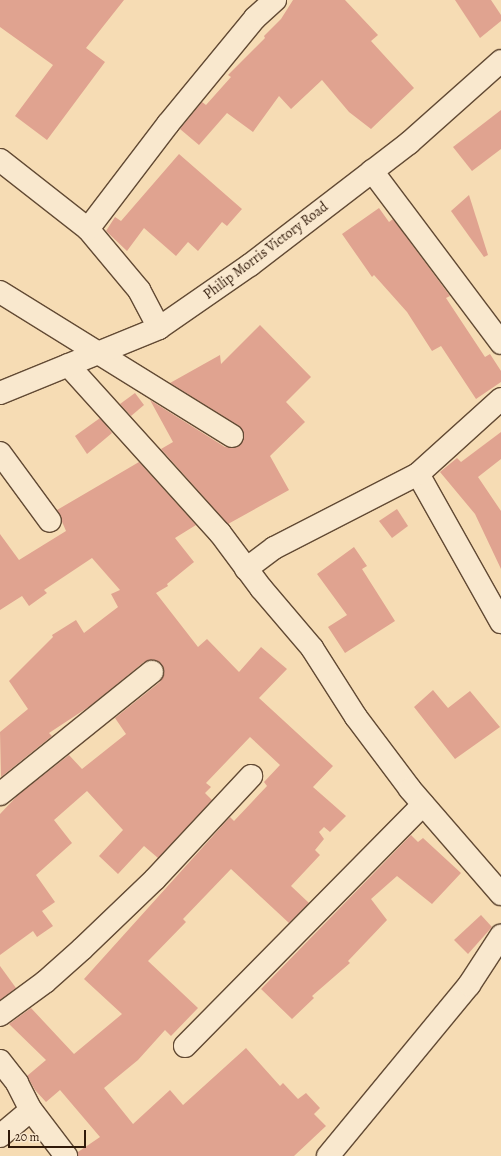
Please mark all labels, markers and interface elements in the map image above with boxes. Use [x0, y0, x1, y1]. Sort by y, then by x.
street label: Philip Morris Victory Road [200, 199, 332, 303]
scale bar [10, 1122, 88, 1148]
text: 20 m [15, 1129, 39, 1145]

